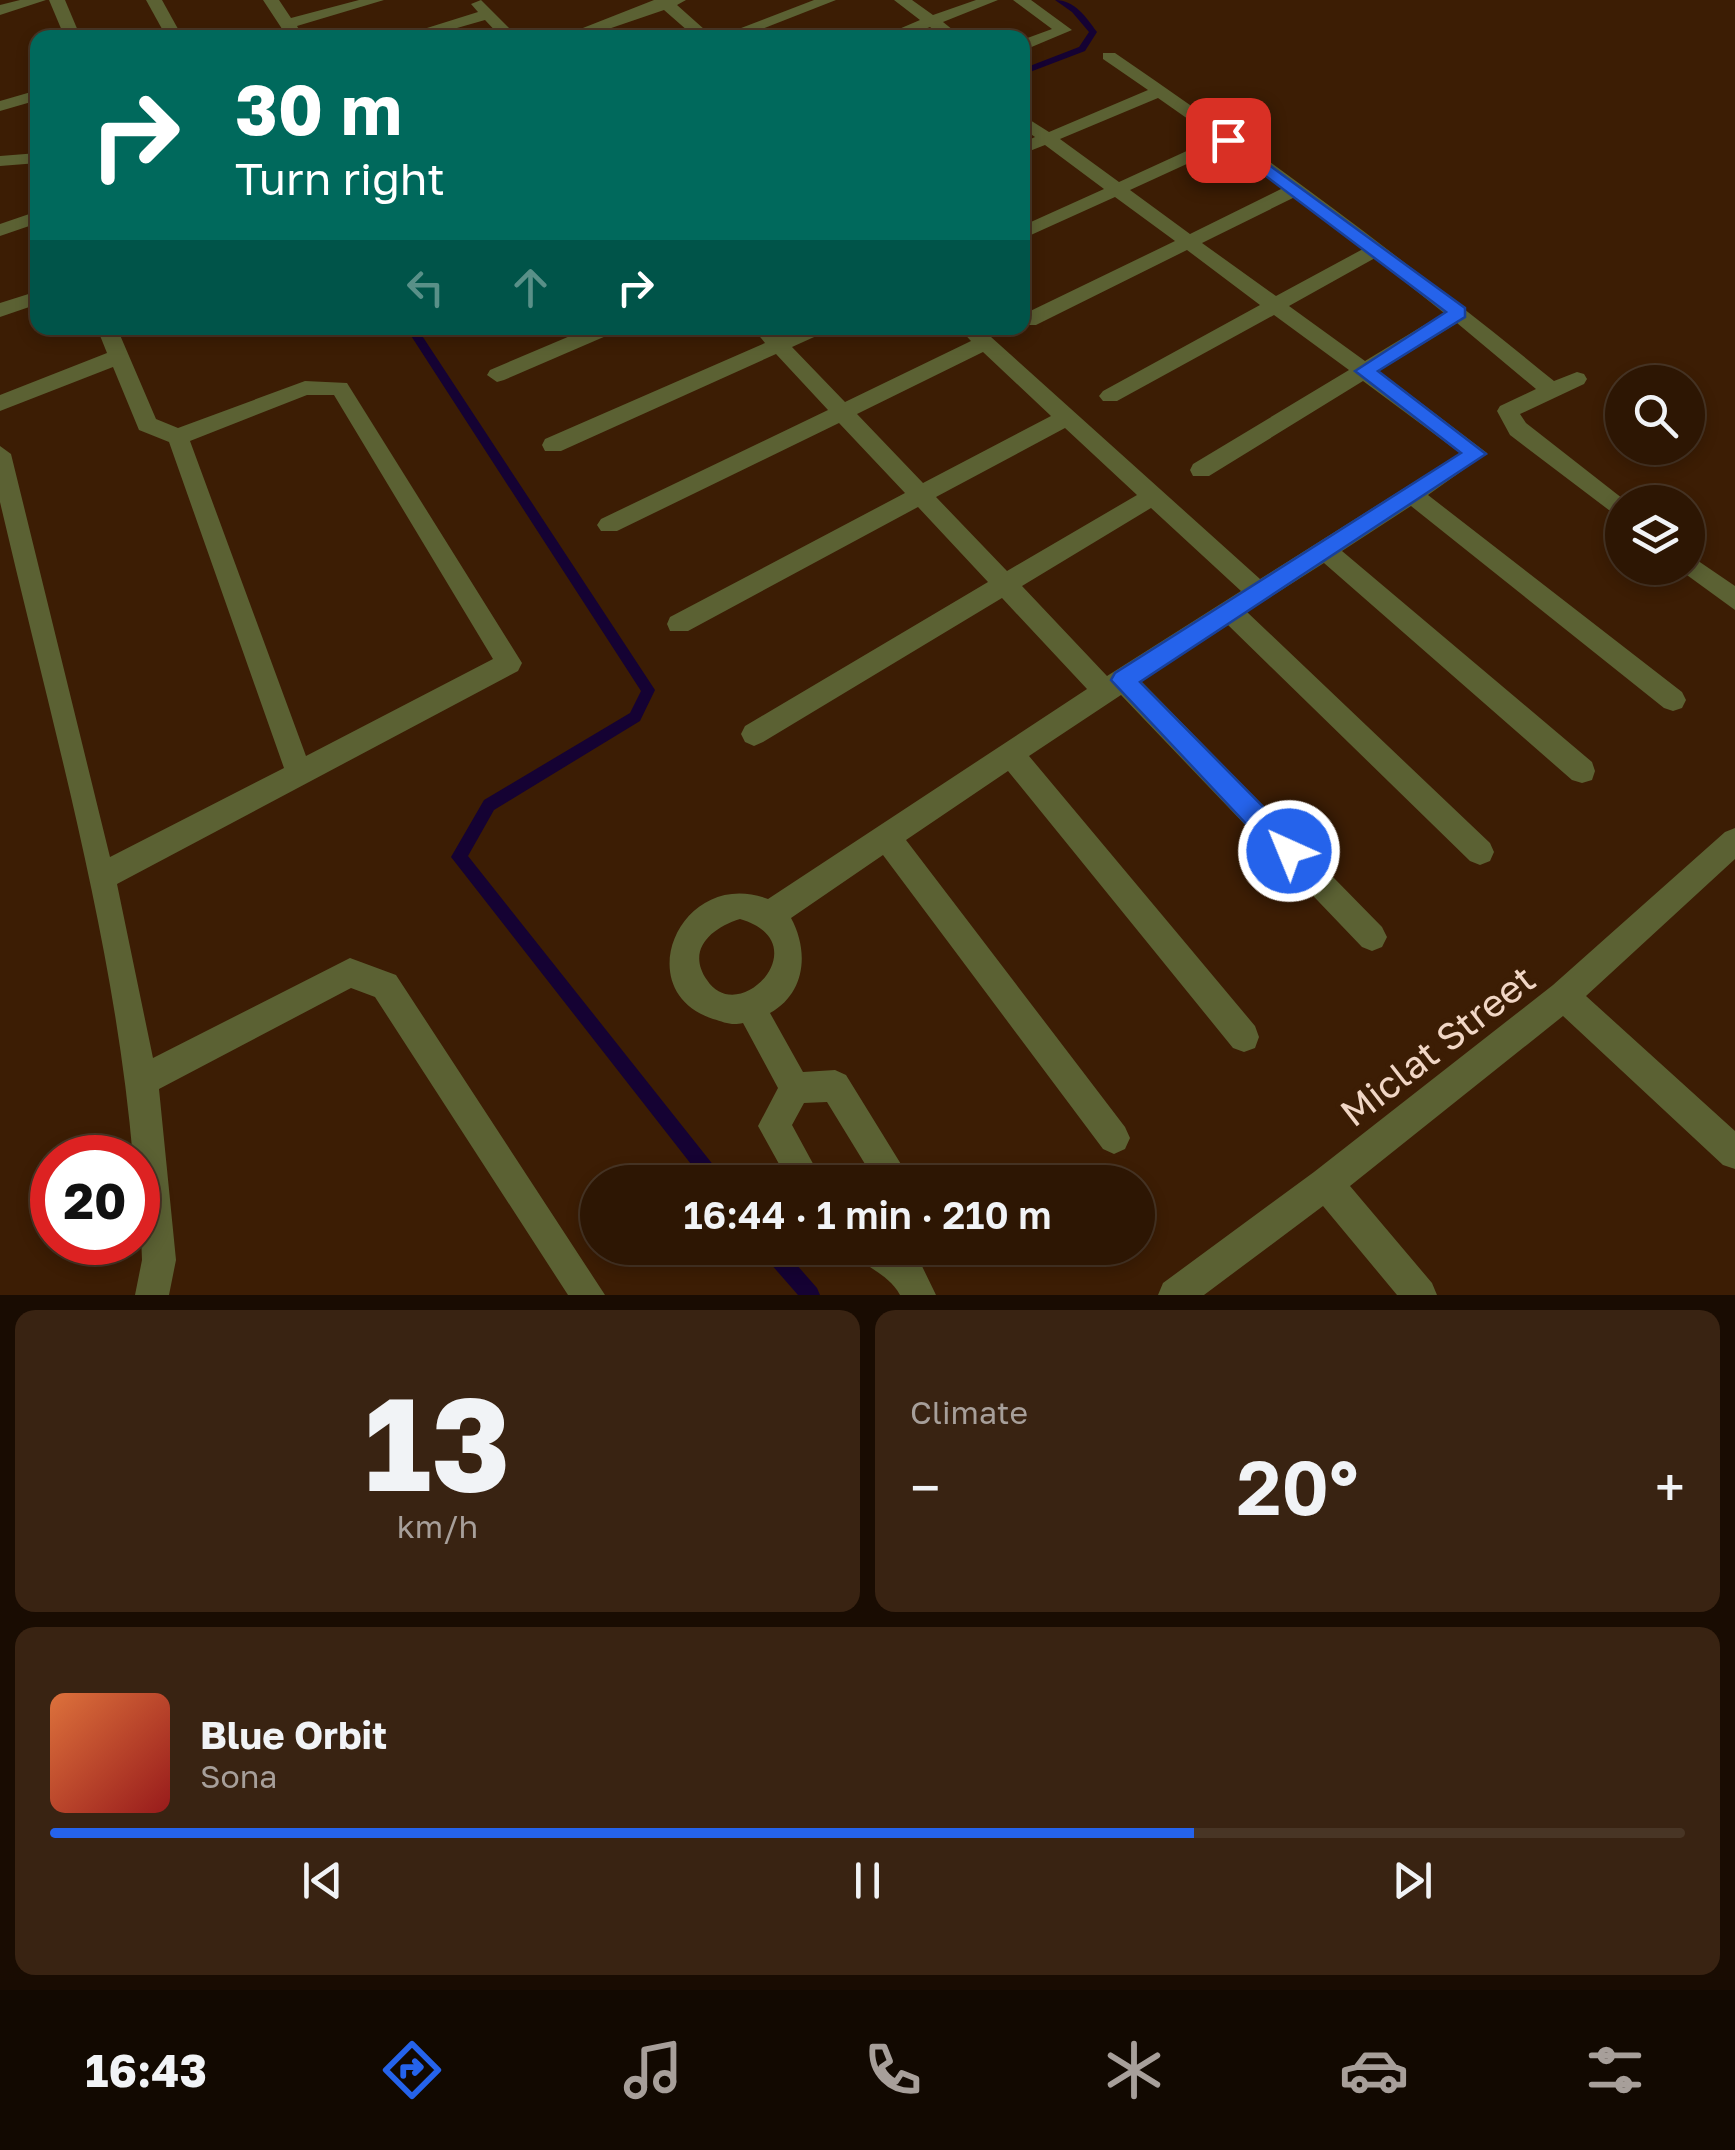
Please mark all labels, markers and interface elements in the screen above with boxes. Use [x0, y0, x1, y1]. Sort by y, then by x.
text: 30 m [235, 66, 402, 150]
icon: right [70, 70, 200, 200]
pin [1186, 98, 1271, 183]
icon: arrive [1201, 113, 1256, 168]
text: Turn right [235, 151, 445, 205]
icon: left [398, 260, 453, 315]
icon: ahead [503, 260, 558, 315]
icon: right [608, 260, 663, 315]
map controls [1605, 365, 1705, 585]
button: search [1605, 365, 1705, 465]
button: layers [1605, 485, 1705, 585]
position arrow [1237, 799, 1341, 903]
street label: Miclat Street [1331, 955, 1543, 1135]
speed limit sign: 20 [30, 1135, 160, 1265]
text: 16:44 · 1 min · 210 m [683, 1192, 1052, 1237]
text: 13 [364, 1364, 511, 1520]
text: Climate [910, 1393, 1028, 1431]
text: 20° [1236, 1441, 1359, 1532]
text: − [910, 1454, 940, 1520]
text: + [1655, 1454, 1685, 1520]
text: km/h [397, 1507, 478, 1545]
text: Blue Orbit [200, 1712, 387, 1757]
text: Sona [200, 1757, 277, 1795]
icon: previous [295, 1853, 350, 1908]
icon: pause [840, 1853, 895, 1908]
icon: next [1385, 1853, 1440, 1908]
icon: directions [377, 2035, 447, 2105]
icon: music [618, 2035, 688, 2105]
icon: phone [858, 2035, 928, 2105]
icon: climate [1099, 2035, 1169, 2105]
icon: car [1339, 2035, 1409, 2105]
icon: filters [1580, 2035, 1650, 2105]
text: 16:43 [85, 2043, 207, 2097]

